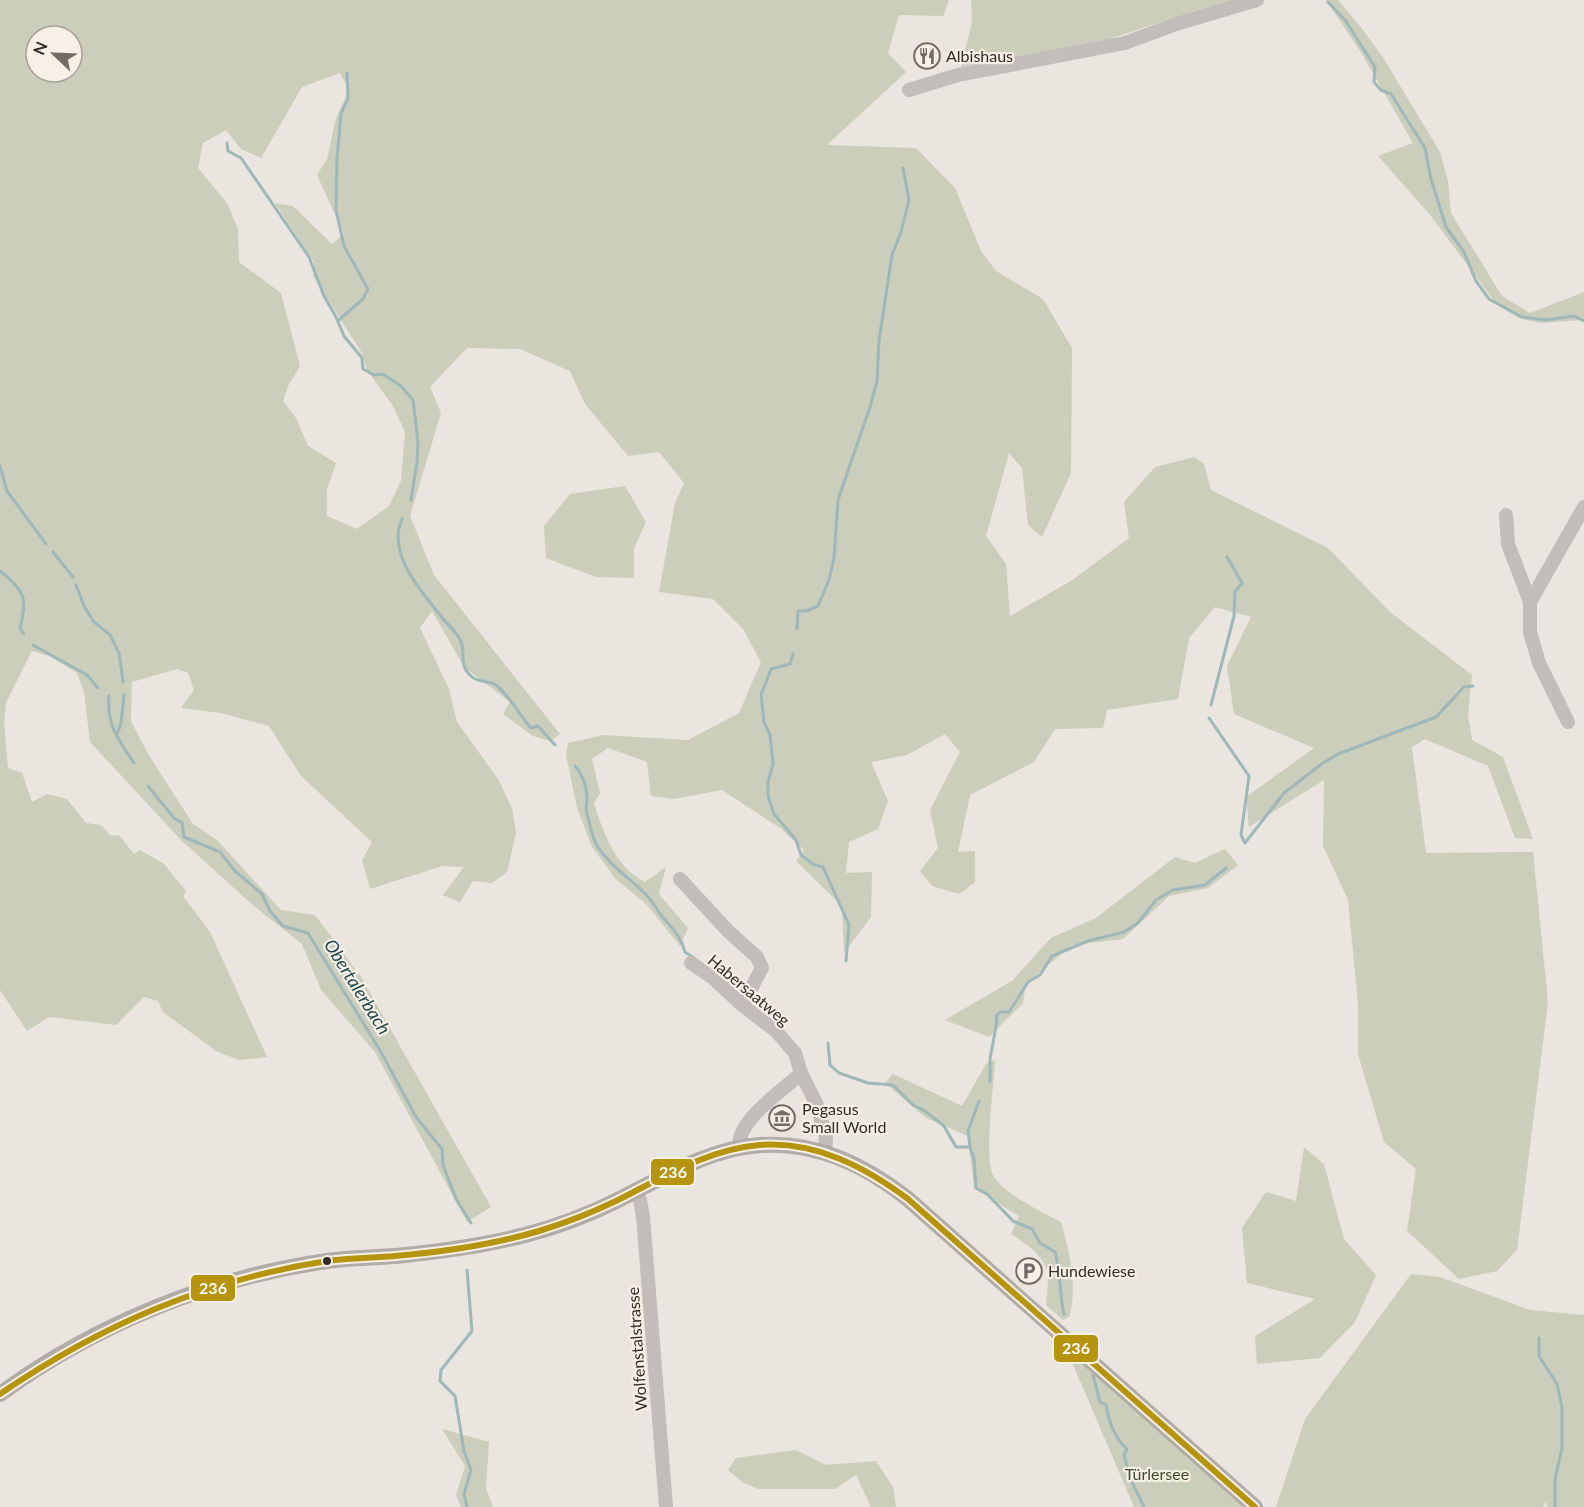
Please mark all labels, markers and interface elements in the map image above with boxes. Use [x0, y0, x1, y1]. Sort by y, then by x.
north arrow [24, 24, 84, 84]
text: N [29, 39, 51, 57]
restaurant icon: Albishaus [912, 41, 942, 71]
place label: Albishaus [946, 46, 1013, 65]
water label: Obertalerbach [320, 935, 396, 1038]
street label: Habersaatweg [705, 950, 794, 1029]
place label: Pegasus Small World [802, 1099, 886, 1136]
museum icon: Pegasus Small World [767, 1103, 797, 1133]
line badge: 236 [650, 1158, 695, 1186]
text: 236 [659, 1162, 687, 1181]
unlabelled marker [321, 1255, 333, 1267]
parking icon: Hundewiese [1014, 1256, 1044, 1286]
place label: Hundewiese [1048, 1261, 1135, 1280]
line badge: 236 [190, 1274, 236, 1302]
text: 236 [199, 1278, 227, 1297]
street label: Wolfenstalstrasse [623, 1286, 650, 1412]
line badge: 236 [1053, 1334, 1099, 1363]
text: 236 [1062, 1338, 1090, 1357]
park label: Türlersee [1125, 1464, 1189, 1483]

